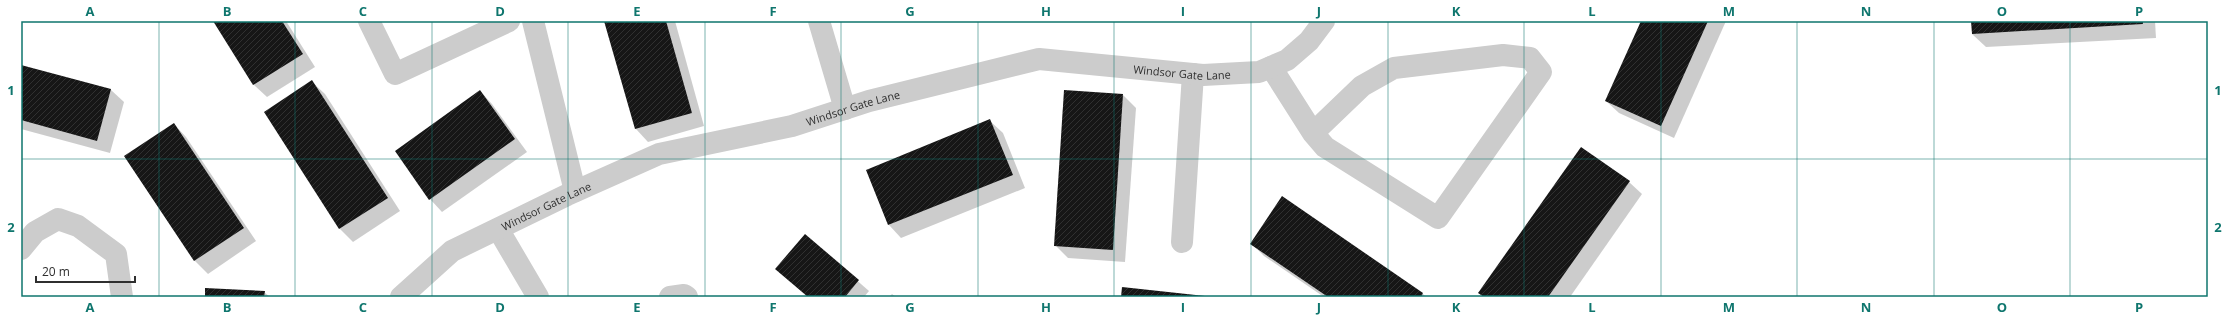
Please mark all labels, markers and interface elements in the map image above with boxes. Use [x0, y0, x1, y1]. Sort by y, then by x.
text: A [86, 2, 95, 20]
text: B [223, 2, 232, 20]
text: C [359, 2, 367, 20]
text: D [495, 2, 505, 20]
text: E [633, 2, 641, 20]
text: F [769, 2, 777, 20]
text: G [905, 2, 915, 20]
text: H [1041, 2, 1051, 20]
text: I [1181, 2, 1185, 20]
text: J [1316, 2, 1321, 20]
text: K [1452, 2, 1461, 20]
text: L [1588, 2, 1596, 20]
text: M [1723, 2, 1735, 20]
text: N [1861, 2, 1871, 20]
text: O [1997, 2, 2007, 20]
text: P [2135, 2, 2143, 20]
street label: Windsor Gate Lane [1133, 61, 1231, 82]
text: 1 [7, 81, 15, 99]
text: 1 [2214, 81, 2222, 99]
street label: Windsor Gate Lane [804, 86, 901, 129]
street label: Windsor Gate Lane [499, 178, 593, 233]
text: 2 [7, 218, 15, 236]
text: 2 [2214, 218, 2222, 236]
scale bar [36, 258, 135, 284]
text: 20 m [42, 263, 70, 280]
text: A [86, 298, 95, 316]
text: B [223, 298, 232, 316]
text: C [359, 298, 367, 316]
text: D [495, 298, 505, 316]
text: E [633, 298, 641, 316]
text: F [769, 298, 777, 316]
text: G [905, 298, 915, 316]
text: H [1041, 298, 1051, 316]
text: I [1181, 298, 1185, 316]
text: J [1316, 298, 1321, 316]
text: K [1452, 298, 1461, 316]
text: L [1588, 298, 1596, 316]
text: M [1723, 298, 1735, 316]
text: N [1861, 298, 1871, 316]
text: O [1997, 298, 2007, 316]
text: P [2135, 298, 2143, 316]

